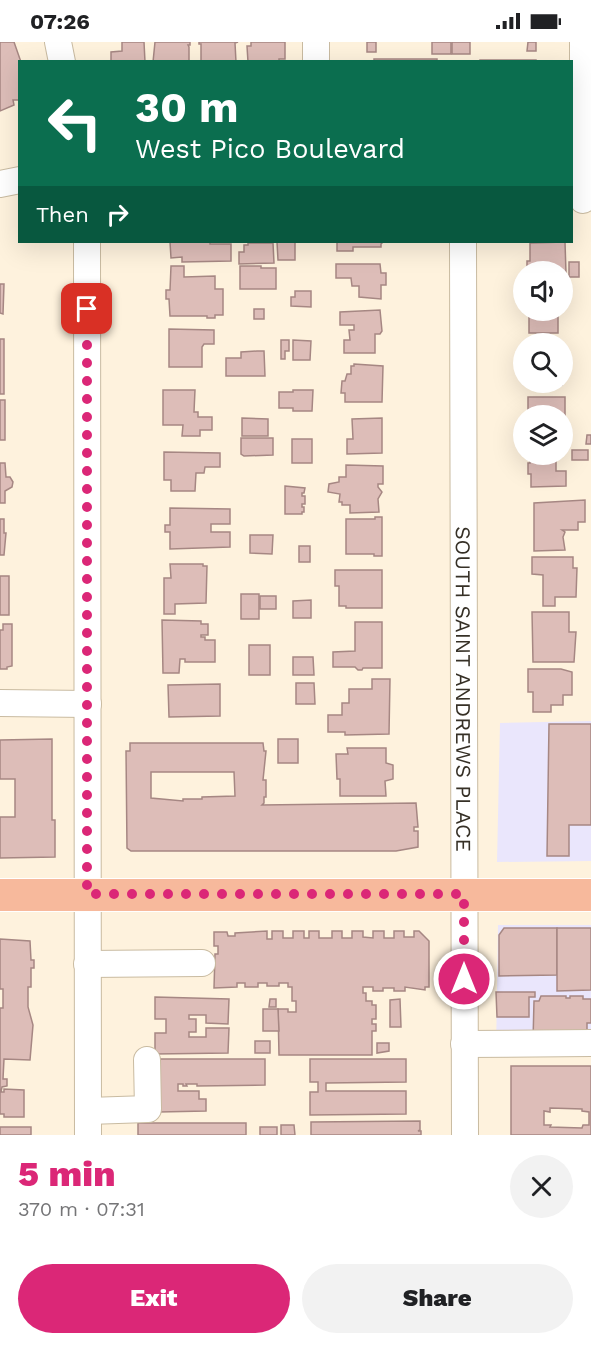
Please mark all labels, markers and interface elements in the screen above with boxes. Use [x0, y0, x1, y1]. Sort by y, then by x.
text: 07:26 [30, 9, 90, 34]
text: 30 m [135, 83, 239, 132]
icon: left [36, 84, 114, 162]
text: West Pico Boulevard [135, 133, 405, 165]
icon: right [101, 198, 134, 231]
text: Then [36, 202, 89, 227]
map controls [513, 261, 573, 465]
button: sound [513, 261, 573, 321]
pin [61, 283, 112, 334]
icon: arrive [70, 292, 103, 325]
button: search [513, 333, 573, 393]
button: layers [513, 405, 573, 465]
street label: SOUTH SAINT ANDREWS PLACE [451, 526, 477, 852]
position arrow [432, 947, 496, 1011]
text: 5 min [18, 1153, 115, 1195]
button: close [510, 1155, 573, 1218]
text: 370 m · 07:31 [18, 1197, 145, 1221]
button: Exit [18, 1264, 290, 1333]
button: Share [302, 1264, 573, 1333]

